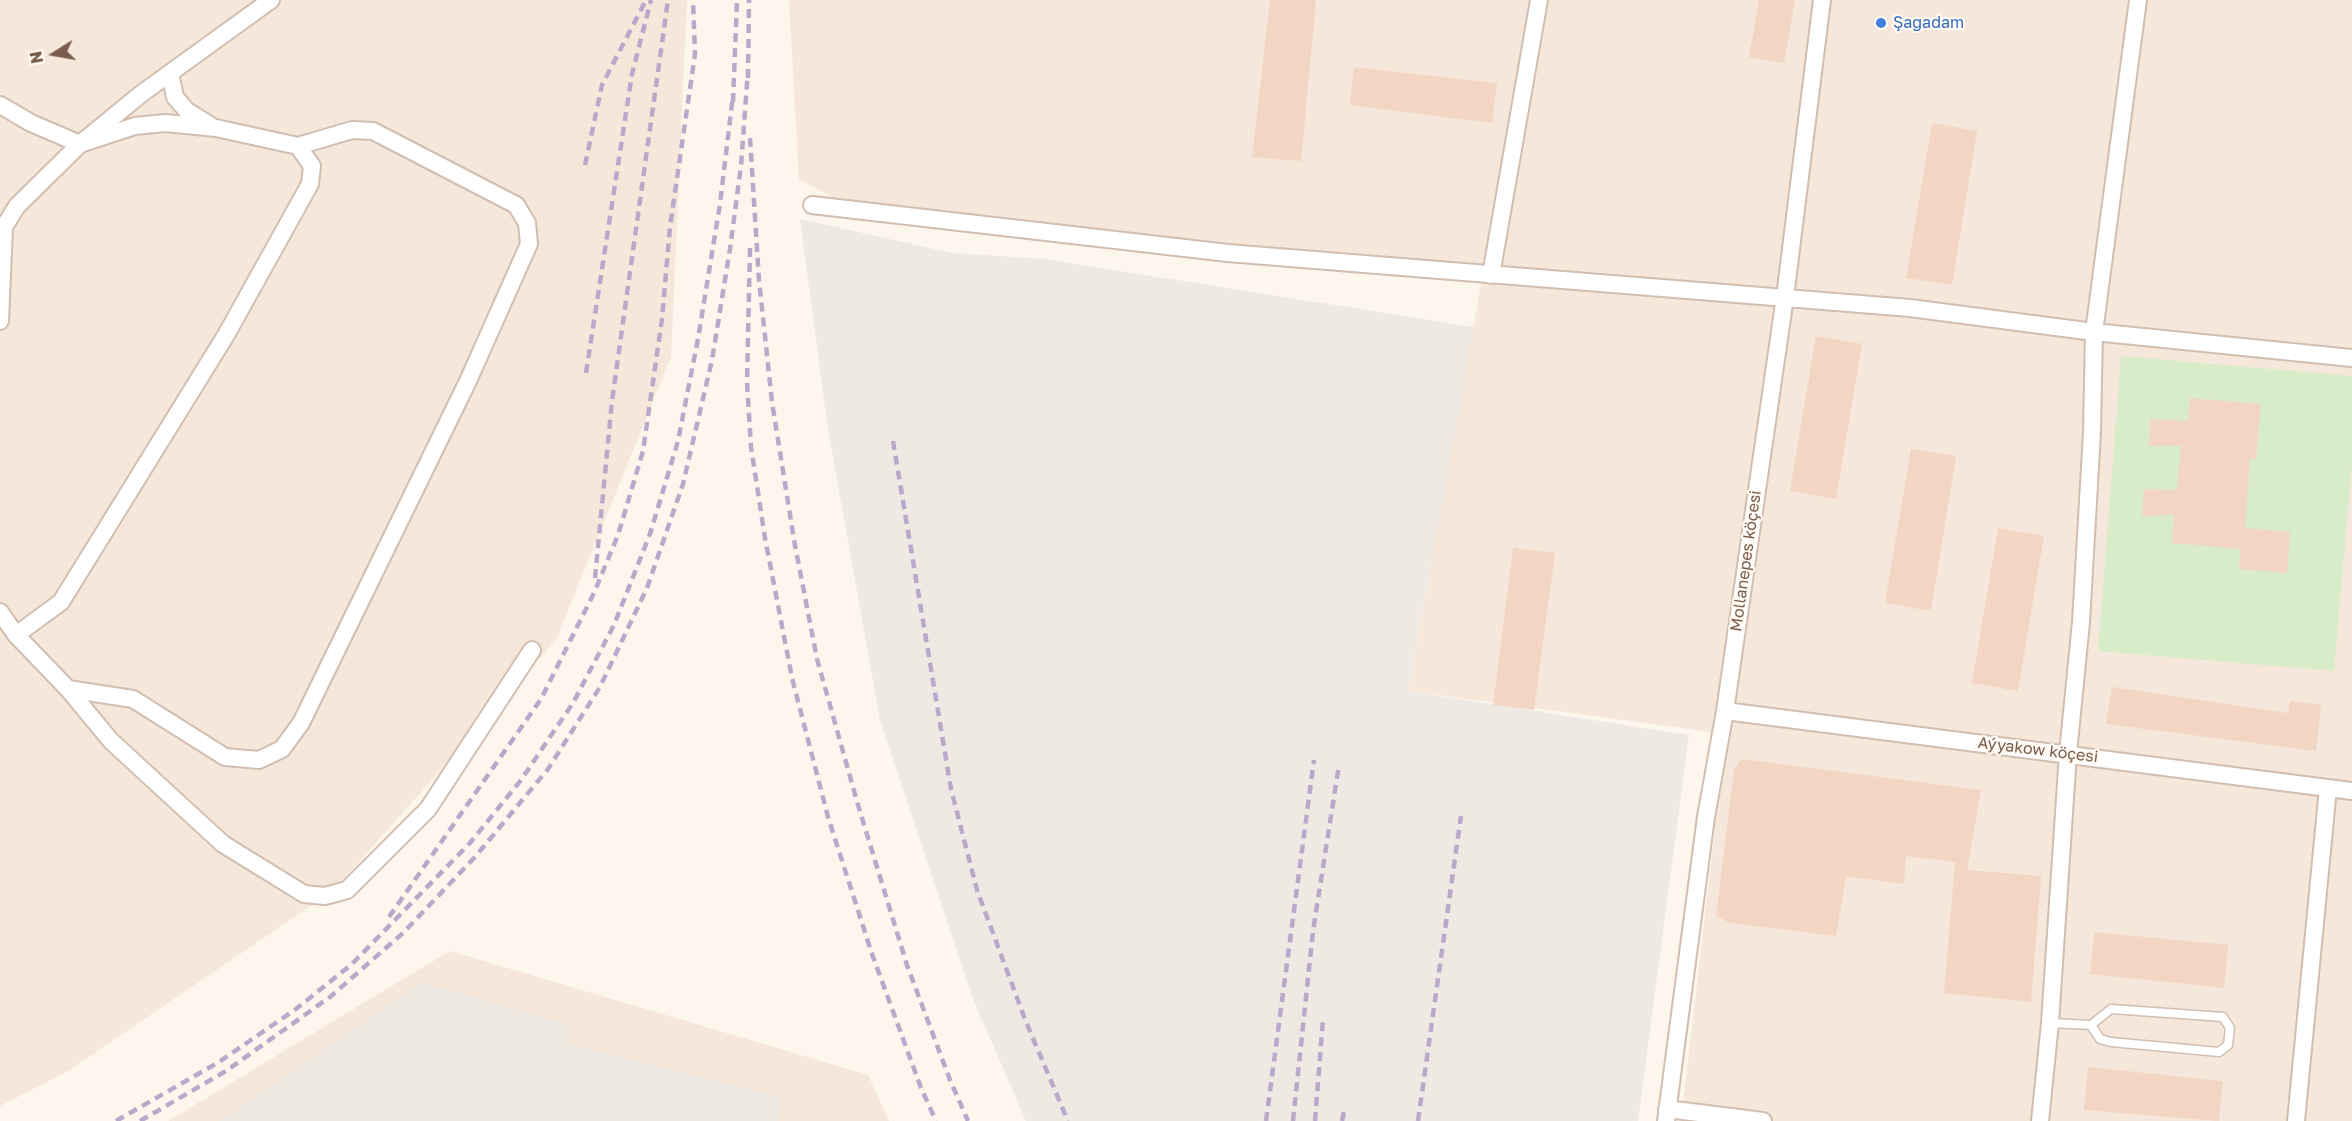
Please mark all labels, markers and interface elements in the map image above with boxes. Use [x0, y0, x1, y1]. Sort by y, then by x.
place label: Şagadam [1893, 13, 1964, 33]
marker: Şagadam [1874, 16, 1888, 30]
north arrow [24, 24, 84, 84]
text: N [25, 50, 47, 65]
street label: Mollanepes köçesi [1727, 489, 1765, 633]
street label: Aýyakow köçesi [1977, 733, 2099, 767]

